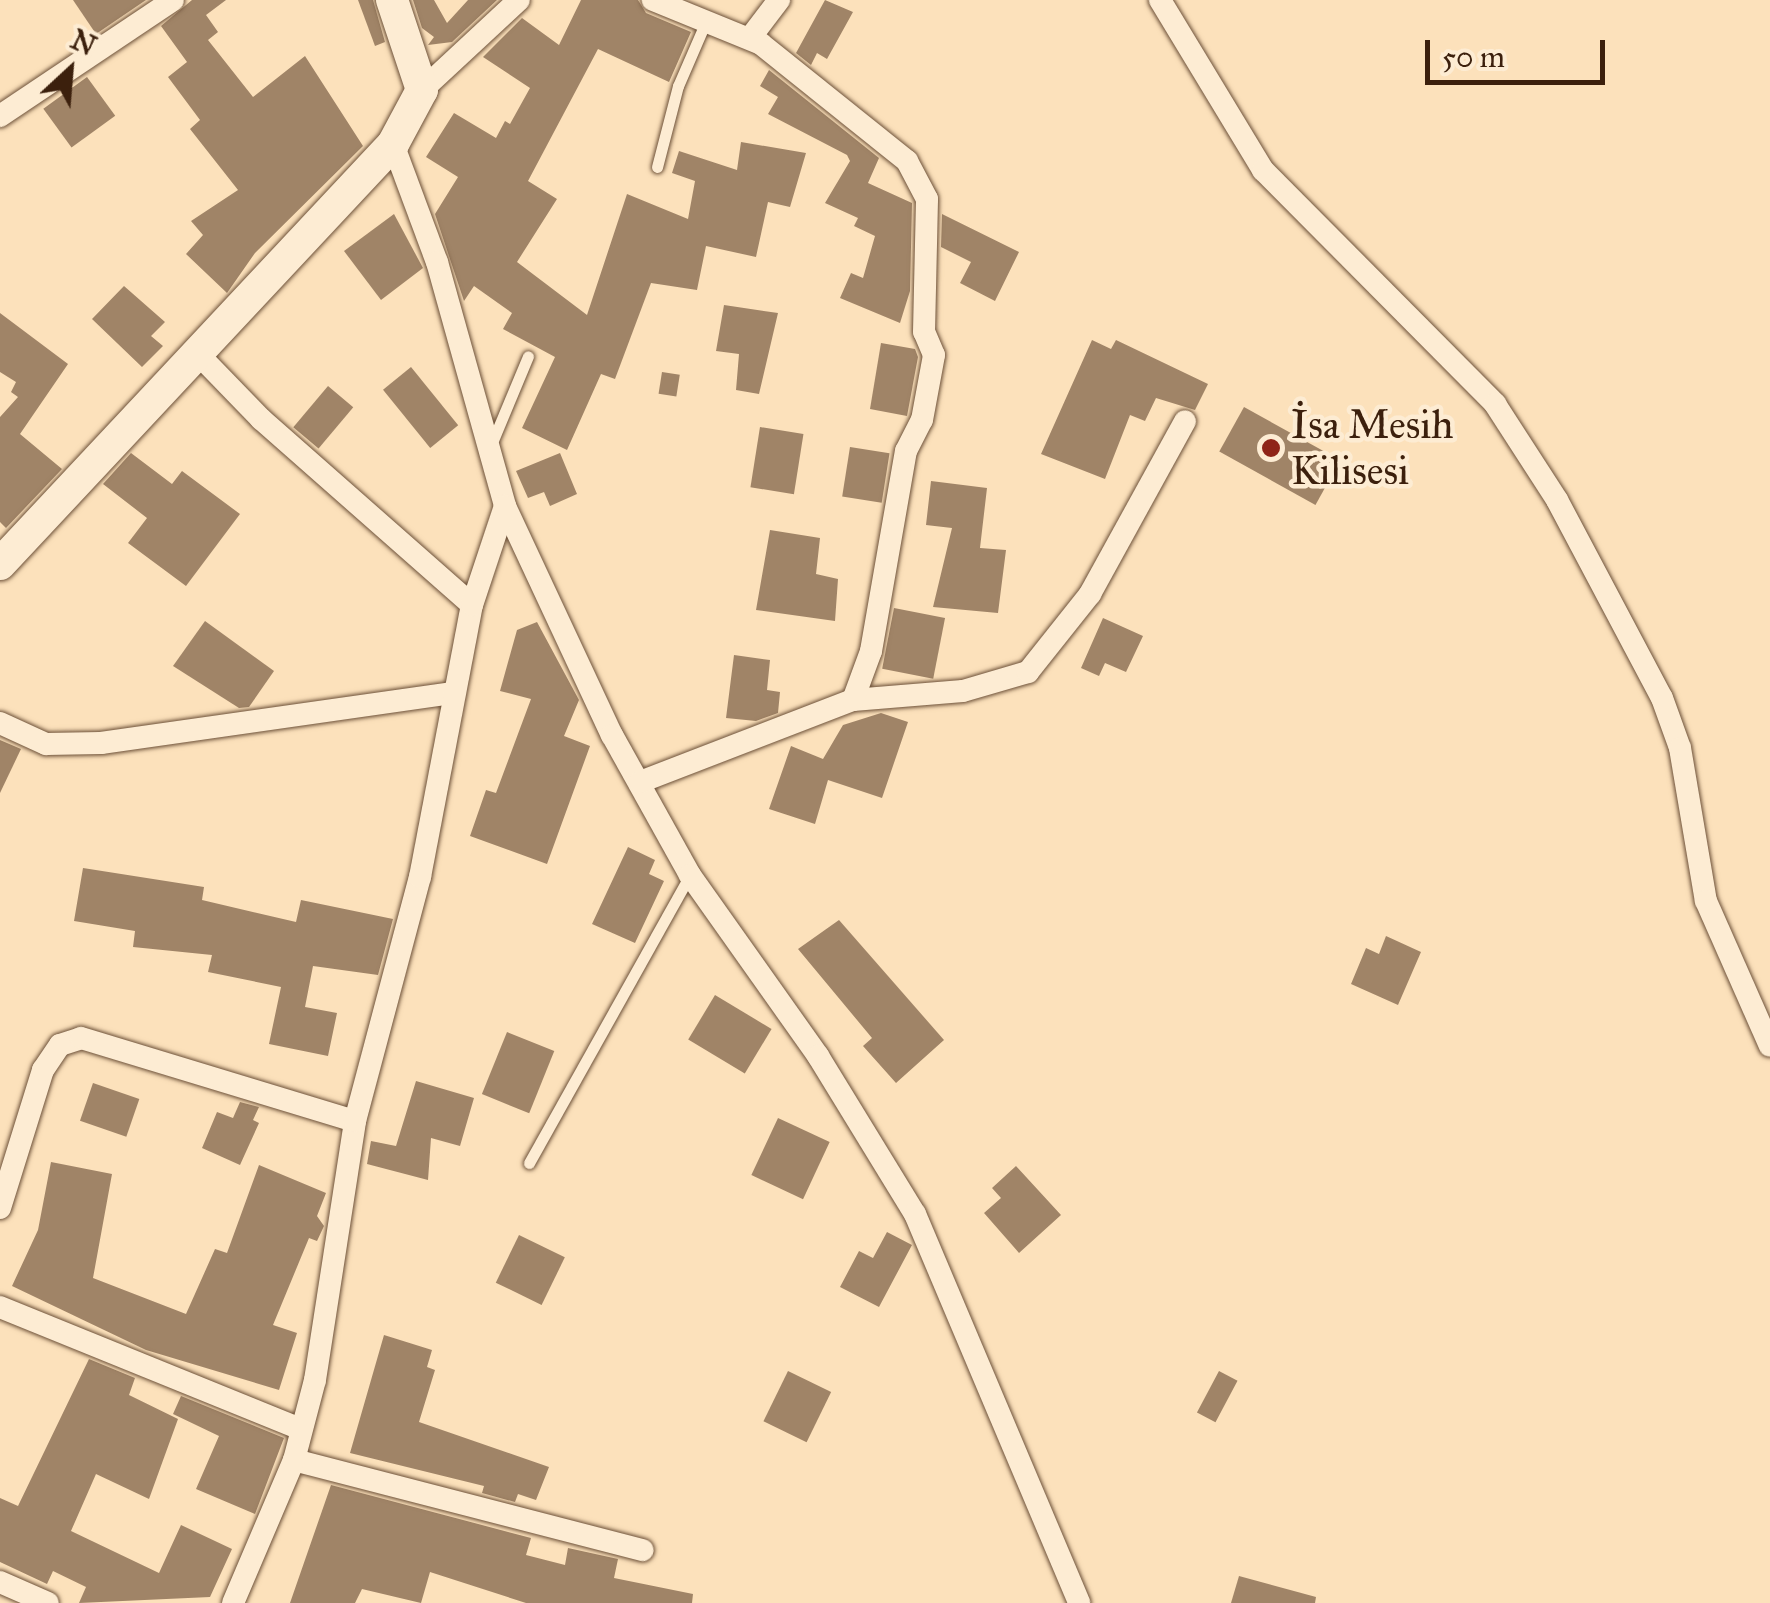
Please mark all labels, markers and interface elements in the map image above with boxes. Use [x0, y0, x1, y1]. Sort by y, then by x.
north arrow [20, 20, 120, 120]
scale bar [1430, 20, 1610, 82]
text: N [65, 22, 102, 64]
text: 50 m [1442, 39, 1505, 75]
place label: İsa Mesih Kilisesi [1291, 401, 1454, 495]
marker: İsa Mesih Kilisesi [1260, 437, 1282, 459]

